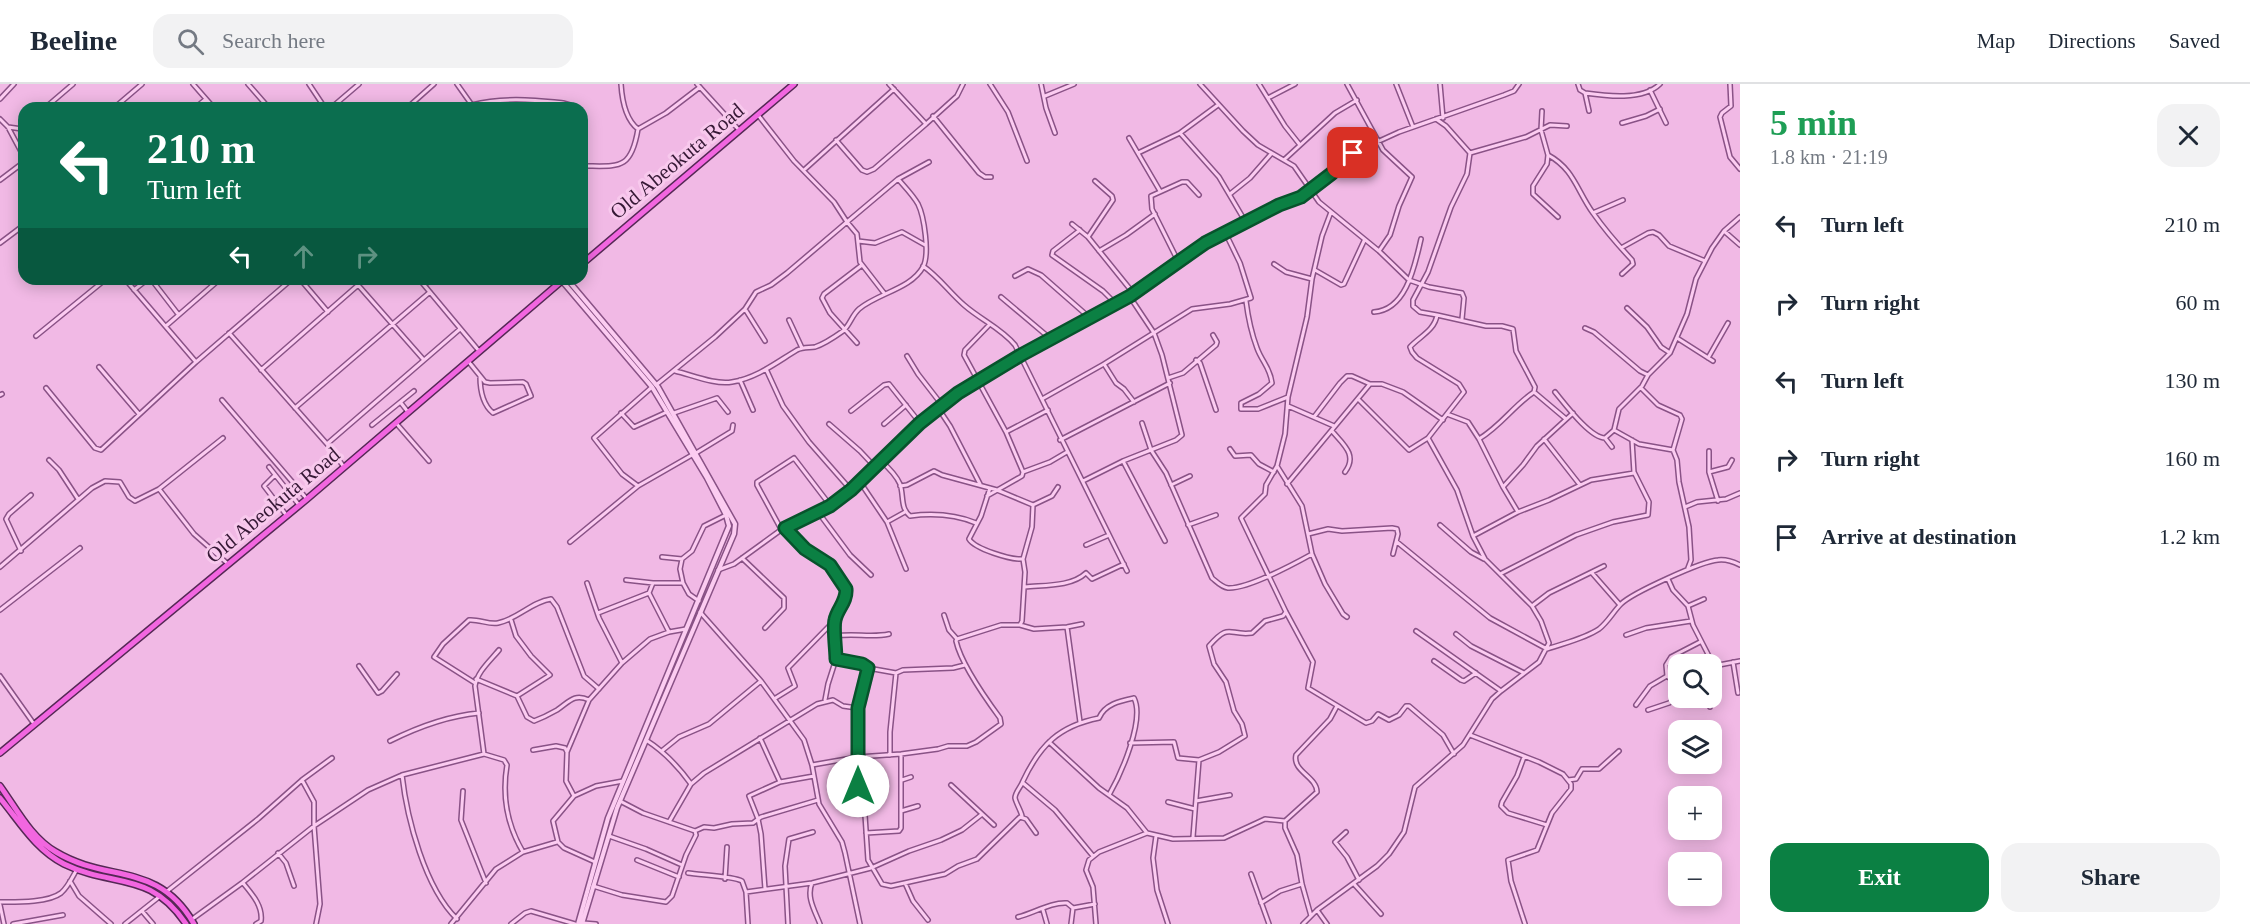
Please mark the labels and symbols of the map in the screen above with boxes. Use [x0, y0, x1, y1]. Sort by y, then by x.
street label: Old Abeokuta Road [605, 98, 749, 224]
pin [1327, 127, 1378, 178]
street label: Old Abeokuta Road [201, 442, 345, 568]
position arrow [826, 754, 890, 818]

